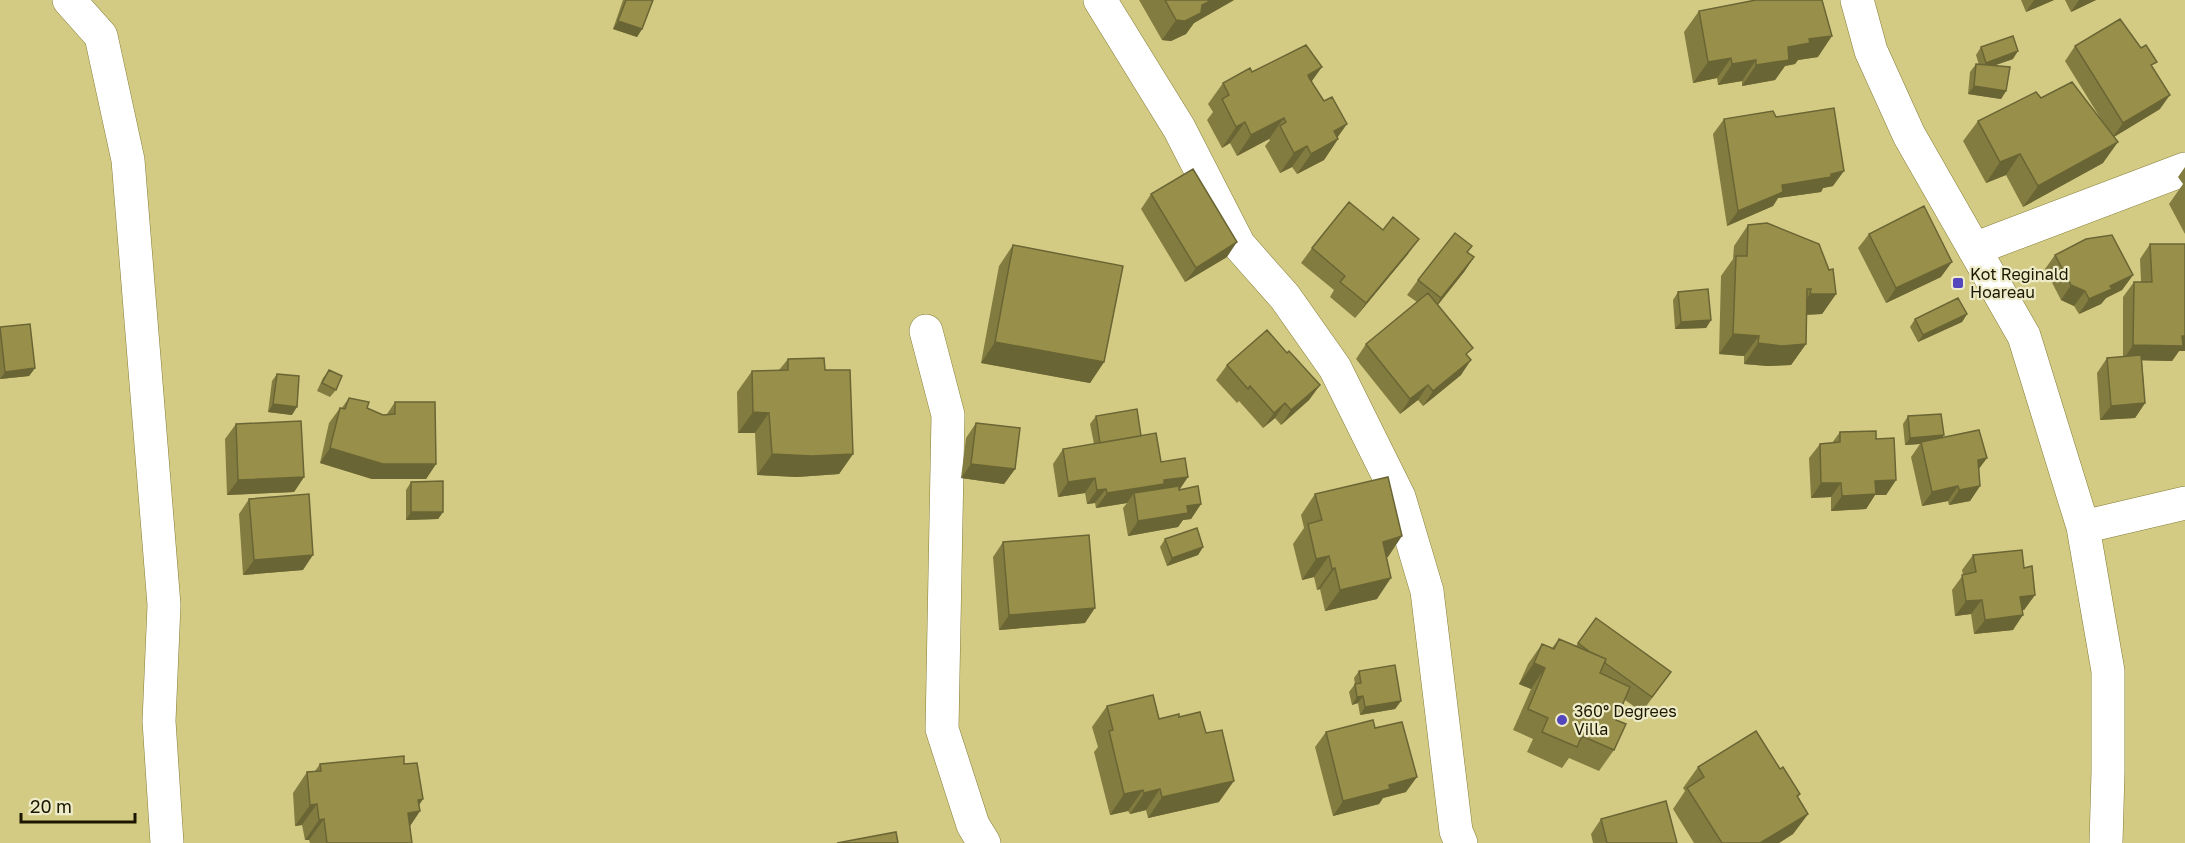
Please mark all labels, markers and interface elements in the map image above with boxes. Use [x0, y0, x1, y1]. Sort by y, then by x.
place label: Kot Reginald Hoareau [1970, 264, 2069, 302]
marker: Kot Reginald Hoareau [1951, 276, 1965, 290]
place label: 360° Degrees Villa [1574, 701, 1677, 739]
marker: 360° Degrees Villa [1555, 713, 1569, 727]
scale bar [21, 786, 135, 824]
text: 20 m [30, 795, 72, 817]

